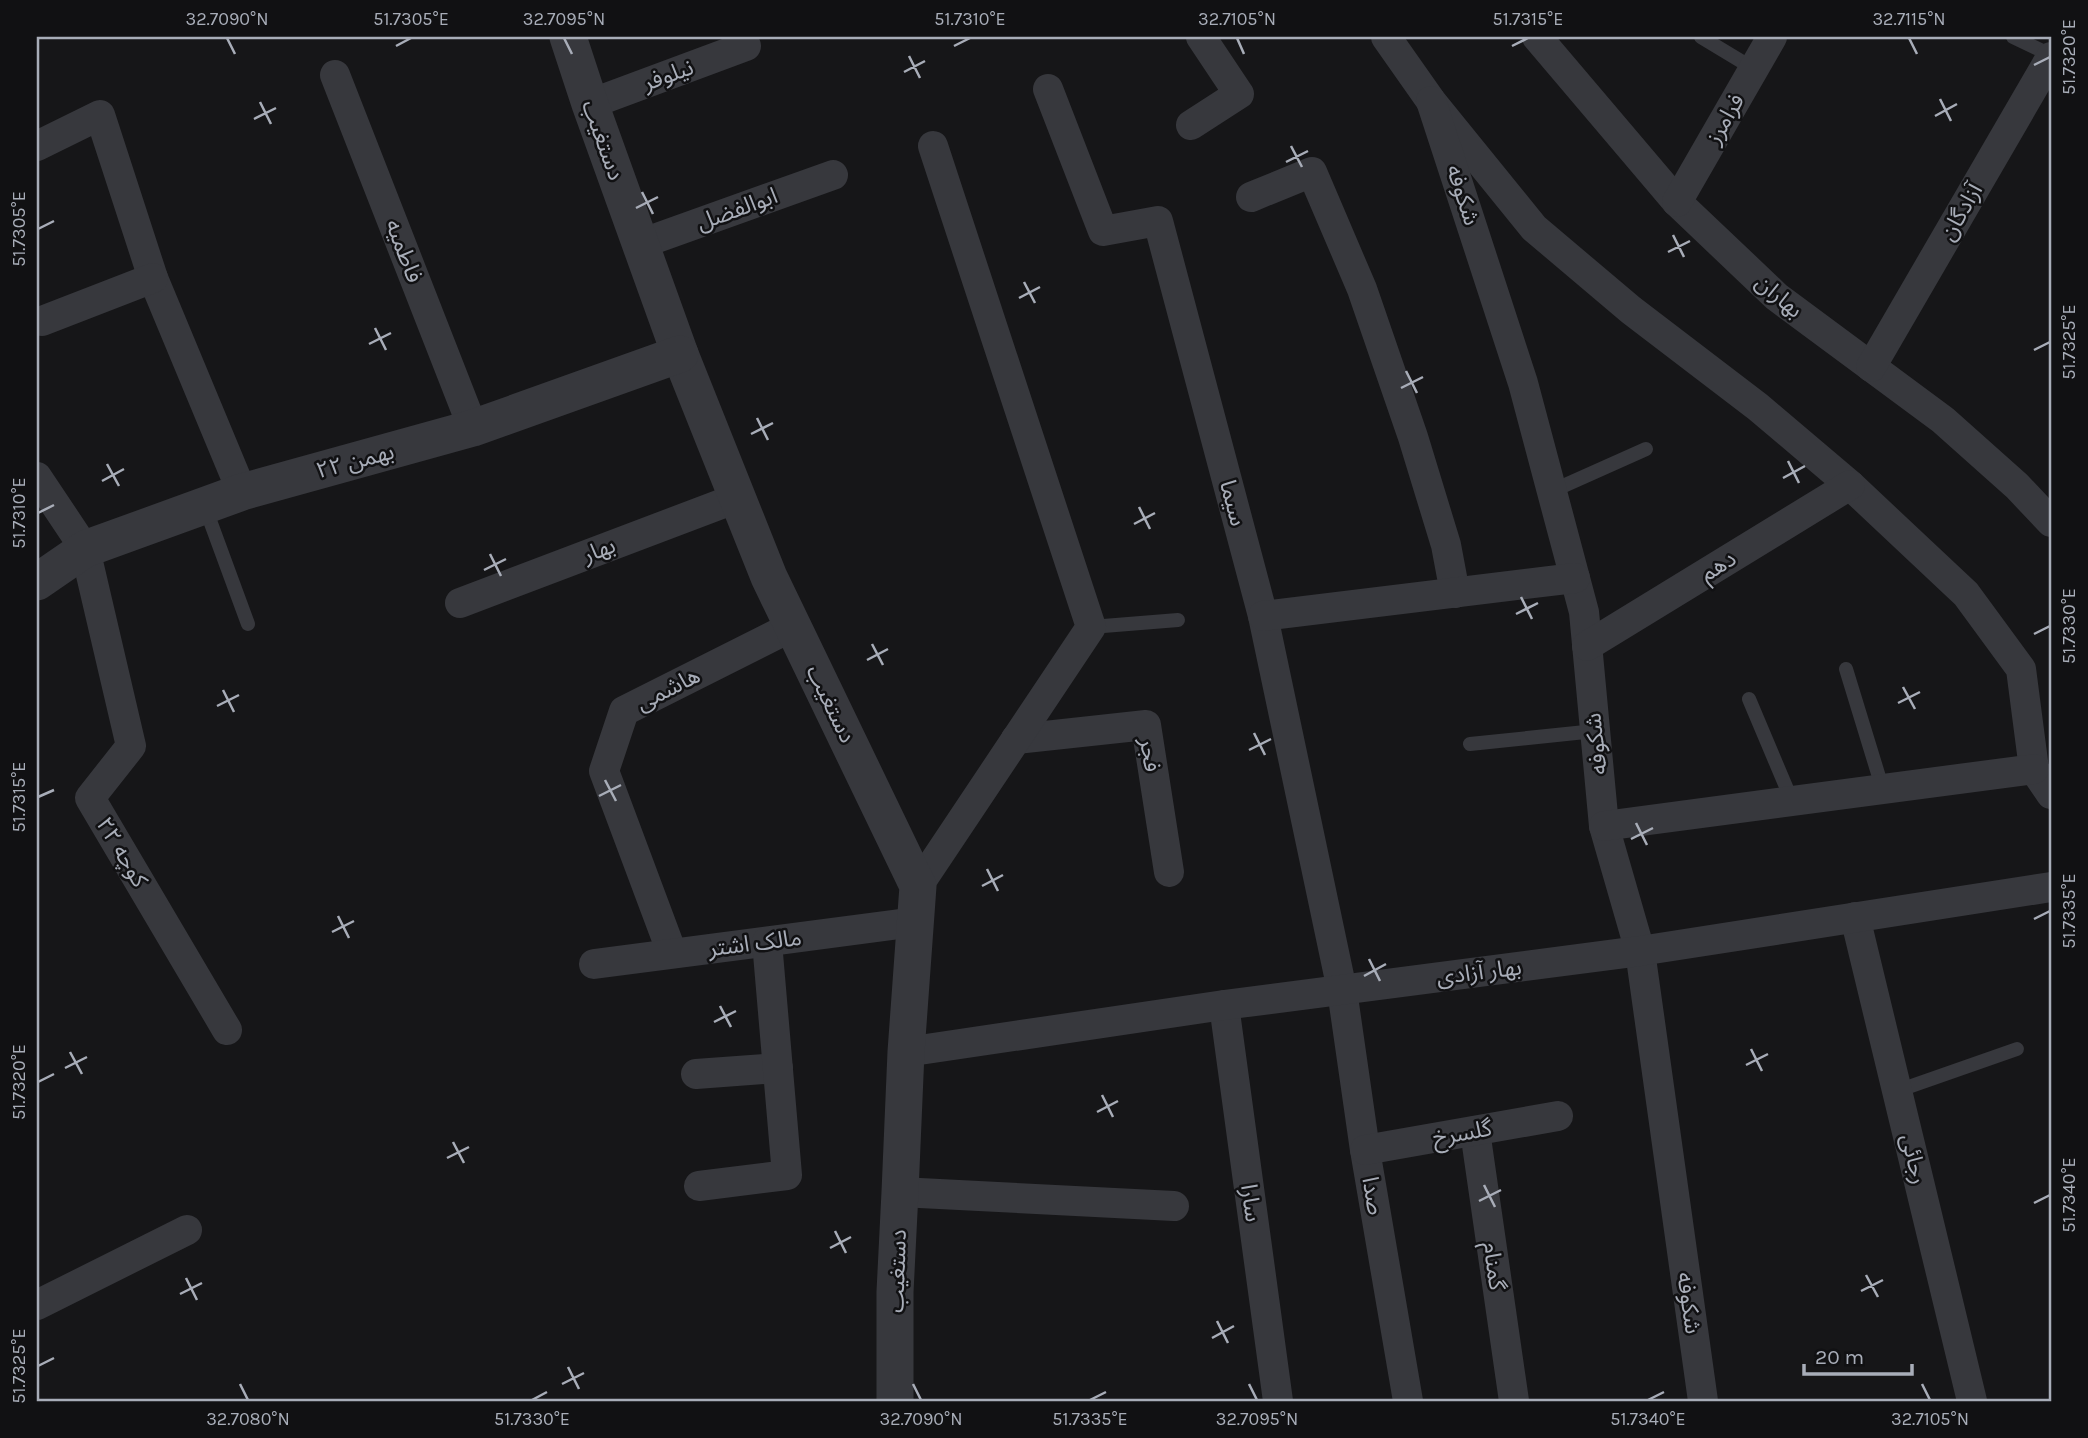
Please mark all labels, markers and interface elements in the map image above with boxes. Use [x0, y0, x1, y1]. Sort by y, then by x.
text: 32.7090°N [186, 8, 268, 30]
text: 51.7305°E [373, 8, 449, 30]
text: 32.7095°N [523, 8, 605, 30]
text: 51.7310°E [934, 8, 1006, 30]
text: 32.7105°N [1198, 8, 1276, 30]
text: 51.7315°E [1493, 8, 1563, 30]
text: 32.7115°N [1872, 8, 1946, 30]
text: 51.7320°E [2058, 19, 2080, 95]
street label: نیلوفر [638, 53, 697, 97]
street label: فرامرز [1699, 89, 1750, 150]
street label: دستغیب [576, 96, 630, 184]
street label: شکوفه [1441, 161, 1485, 229]
street label: آزادگان [1934, 177, 1989, 245]
street label: ابوالفضل [693, 182, 781, 236]
text: 51.7305°E [8, 191, 30, 267]
street label: فاطمیه [380, 216, 428, 286]
street label: بهاران [1750, 268, 1808, 324]
text: 51.7325°E [2058, 304, 2080, 380]
street label: ۲۲ بهمن [313, 438, 397, 484]
text: 51.7310°E [8, 477, 30, 549]
street label: سیما [1214, 477, 1252, 529]
street label: بهار [578, 531, 619, 569]
street label: دهم [1695, 545, 1742, 590]
text: 51.7330°E [2058, 588, 2080, 664]
street label: دستغیب [801, 661, 861, 747]
street label: هاشمی [632, 662, 704, 716]
street label: شکوفه [1579, 712, 1613, 776]
street label: فجر [1134, 735, 1166, 774]
text: 51.7315°E [8, 762, 30, 832]
street label: کوچه ۲۲ [90, 812, 154, 893]
text: 51.7335°E [2058, 873, 2080, 949]
street label: مالک اشتر [706, 924, 803, 962]
street label: بهار آزادی [1435, 953, 1523, 991]
text: 51.7320°E [8, 1044, 30, 1120]
street label: گلسرخ [1430, 1114, 1495, 1154]
street label: رجائی [1895, 1131, 1933, 1187]
text: 51.7340°E [2058, 1157, 2080, 1233]
street label: صدا [1356, 1175, 1390, 1217]
street label: سارا [1235, 1182, 1267, 1224]
street label: دستغیب [882, 1229, 912, 1313]
street label: گمنام [1473, 1240, 1511, 1293]
street label: شکوفه [1671, 1270, 1707, 1336]
text: 51.7325°E [8, 1328, 30, 1404]
scale bar [1804, 1333, 1913, 1377]
text: 20 m [1815, 1345, 1864, 1369]
text: 32.7080°N [206, 1408, 290, 1430]
text: 51.7330°E [494, 1408, 570, 1430]
text: 32.7090°N [880, 1408, 962, 1430]
text: 51.7335°E [1052, 1408, 1128, 1430]
text: 32.7095°N [1216, 1408, 1298, 1430]
text: 51.7340°E [1610, 1408, 1686, 1430]
text: 32.7105°N [1891, 1408, 1969, 1430]

